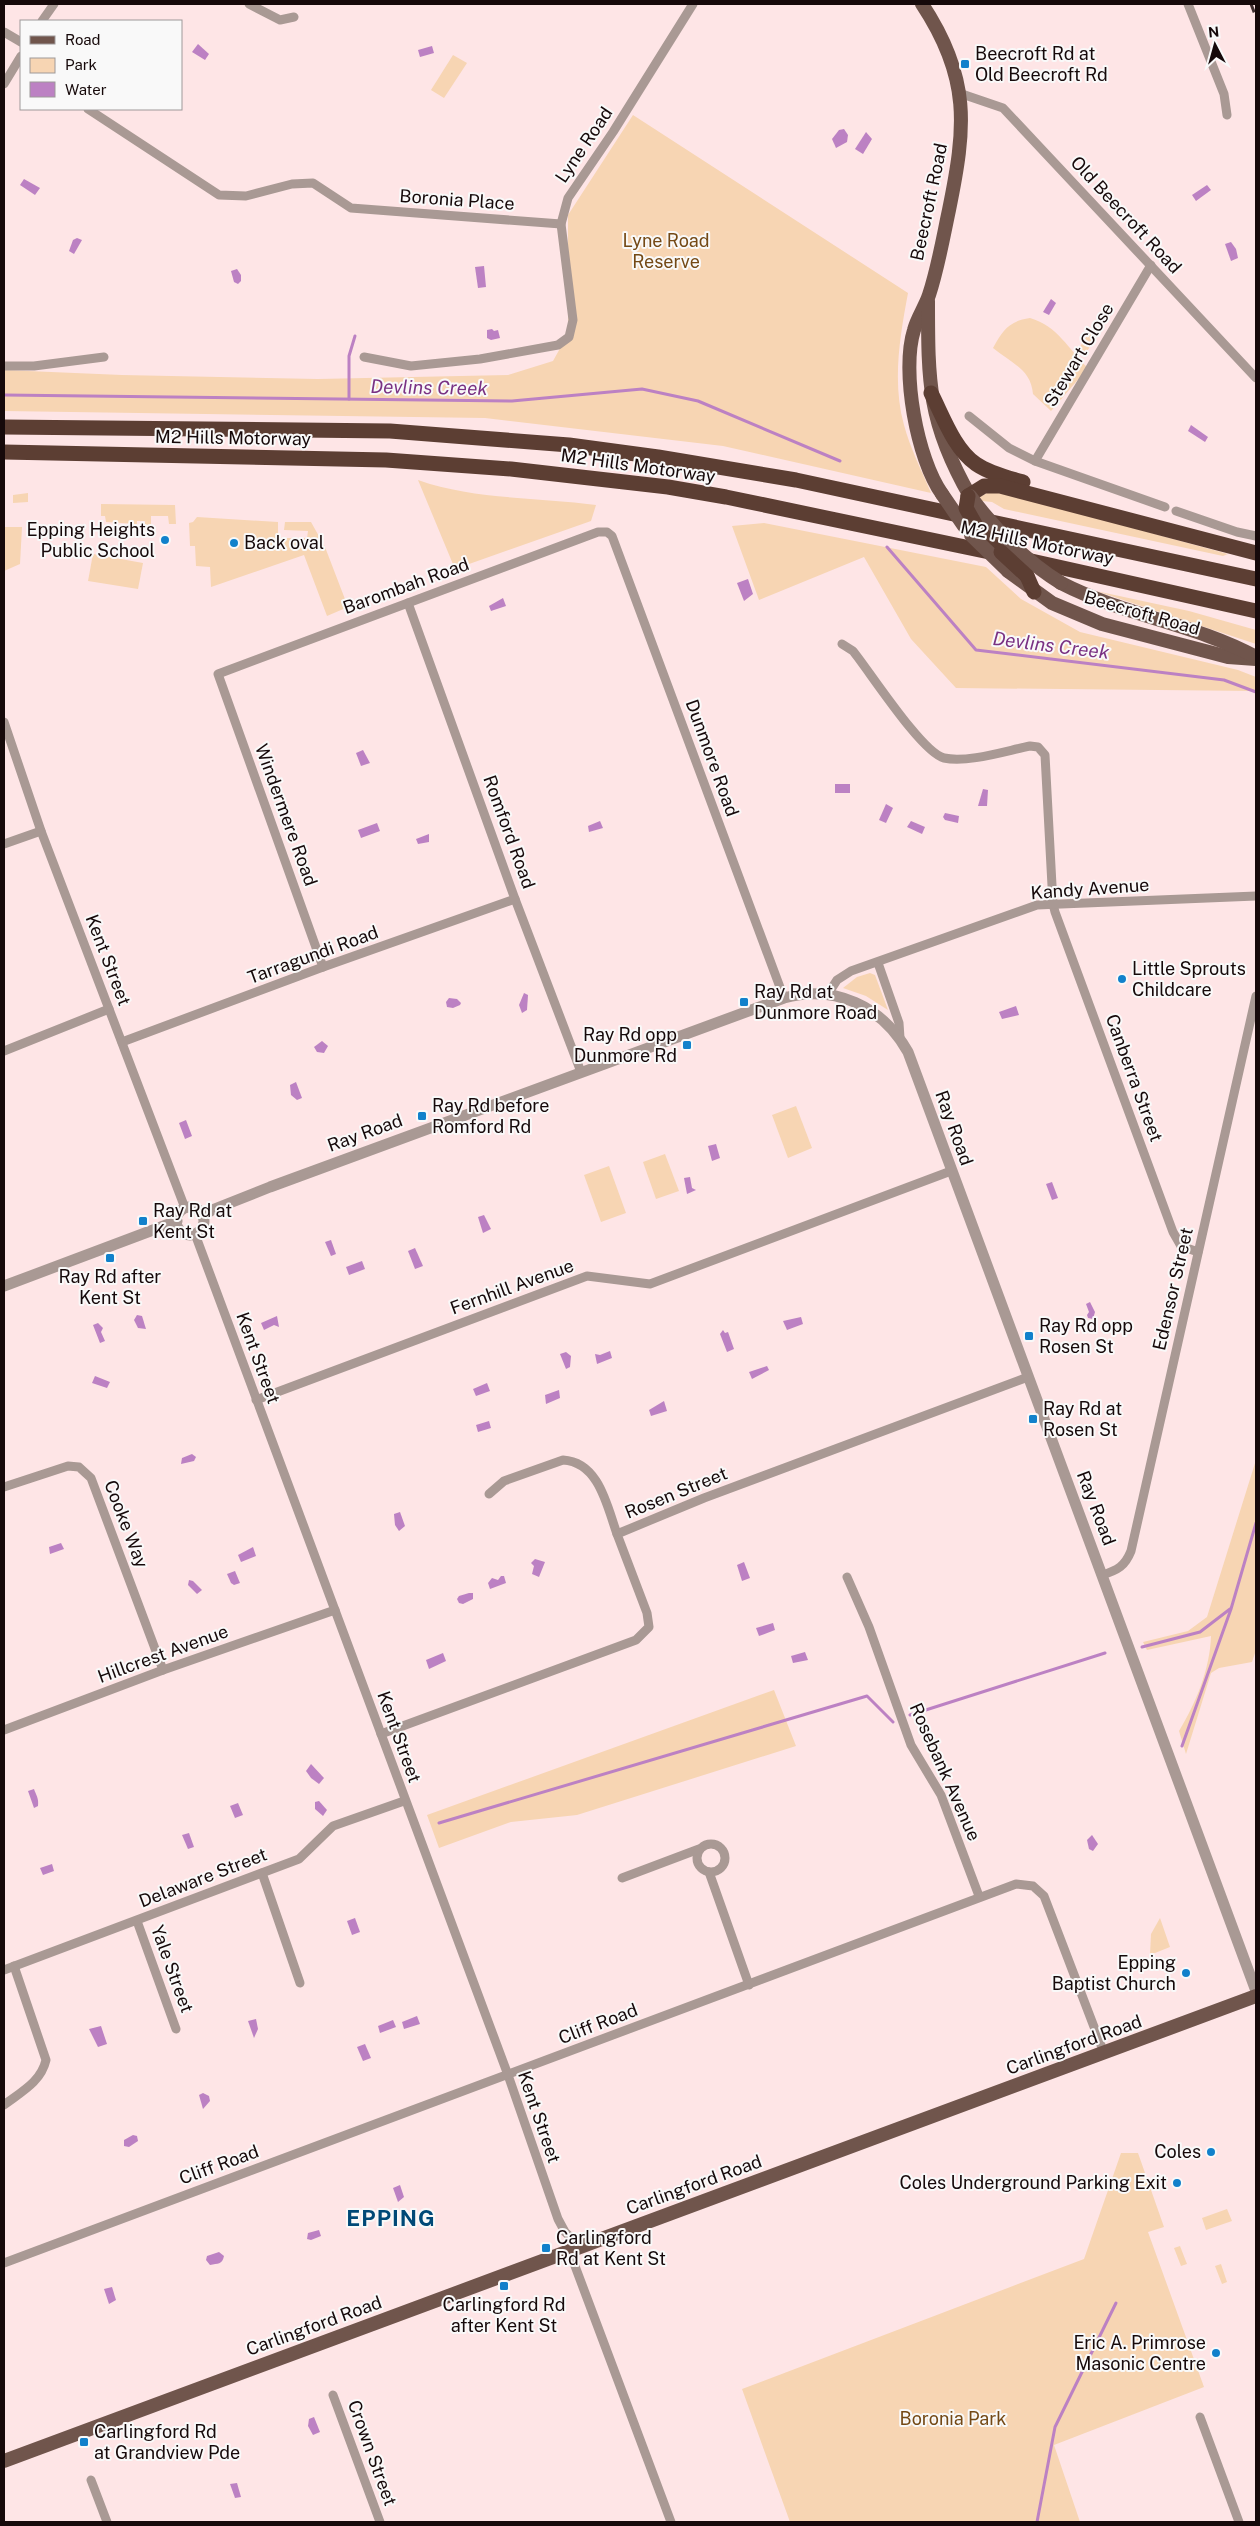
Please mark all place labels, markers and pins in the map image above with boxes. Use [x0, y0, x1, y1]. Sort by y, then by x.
place label: Beecroft Rd at Old Beecroft Rd [975, 43, 1108, 85]
marker: Beecroft Rd at Old Beecroft Rd [959, 58, 971, 70]
place label: Epping Heights Public School [27, 519, 155, 561]
place label: Back oval [244, 532, 324, 553]
marker: Epping Heights Public School [159, 534, 171, 546]
marker: Back oval [228, 537, 240, 549]
place label: Little Sprouts Childcare [1132, 958, 1246, 1000]
marker: Little Sprouts Childcare [1116, 973, 1128, 985]
place label: Ray Rd at Dunmore Road [754, 981, 877, 1023]
marker: Ray Rd at Dunmore Road [738, 996, 750, 1008]
place label: Ray Rd opp Dunmore Rd [574, 1024, 677, 1066]
marker: Ray Rd opp Dunmore Rd [681, 1039, 693, 1051]
place label: Ray Rd before Romford Rd [432, 1095, 549, 1137]
marker: Ray Rd before Romford Rd [416, 1110, 428, 1122]
place label: Ray Rd at Kent St [153, 1200, 232, 1242]
marker: Ray Rd at Kent St [137, 1215, 149, 1227]
marker: Ray Rd after Kent St [104, 1252, 116, 1264]
place label: Ray Rd after Kent St [59, 1266, 161, 1308]
place label: Ray Rd opp Rosen St [1039, 1315, 1133, 1357]
marker: Ray Rd opp Rosen St [1023, 1330, 1035, 1342]
place label: Ray Rd at Rosen St [1043, 1398, 1122, 1440]
marker: Ray Rd at Rosen St [1027, 1413, 1039, 1425]
place label: Epping Baptist Church [1052, 1952, 1176, 1994]
marker: Epping Baptist Church [1180, 1967, 1192, 1979]
place label: Coles [1154, 2141, 1201, 2162]
marker: Coles [1205, 2146, 1217, 2158]
place label: Coles Underground Parking Exit [899, 2172, 1167, 2193]
marker: Coles Underground Parking Exit [1171, 2177, 1183, 2189]
place label: Carlingford Rd at Kent St [556, 2227, 666, 2269]
marker: Carlingford Rd at Kent St [540, 2242, 552, 2254]
marker: Carlingford Rd after Kent St [498, 2280, 510, 2292]
place label: Carlingford Rd after Kent St [443, 2294, 565, 2336]
place label: Eric A. Primrose Masonic Centre [1073, 2332, 1206, 2374]
marker: Eric A. Primrose Masonic Centre [1210, 2347, 1222, 2359]
place label: Carlingford Rd at Grandview Pde [94, 2421, 240, 2463]
marker: Carlingford Rd at Grandview Pde [78, 2436, 90, 2448]

